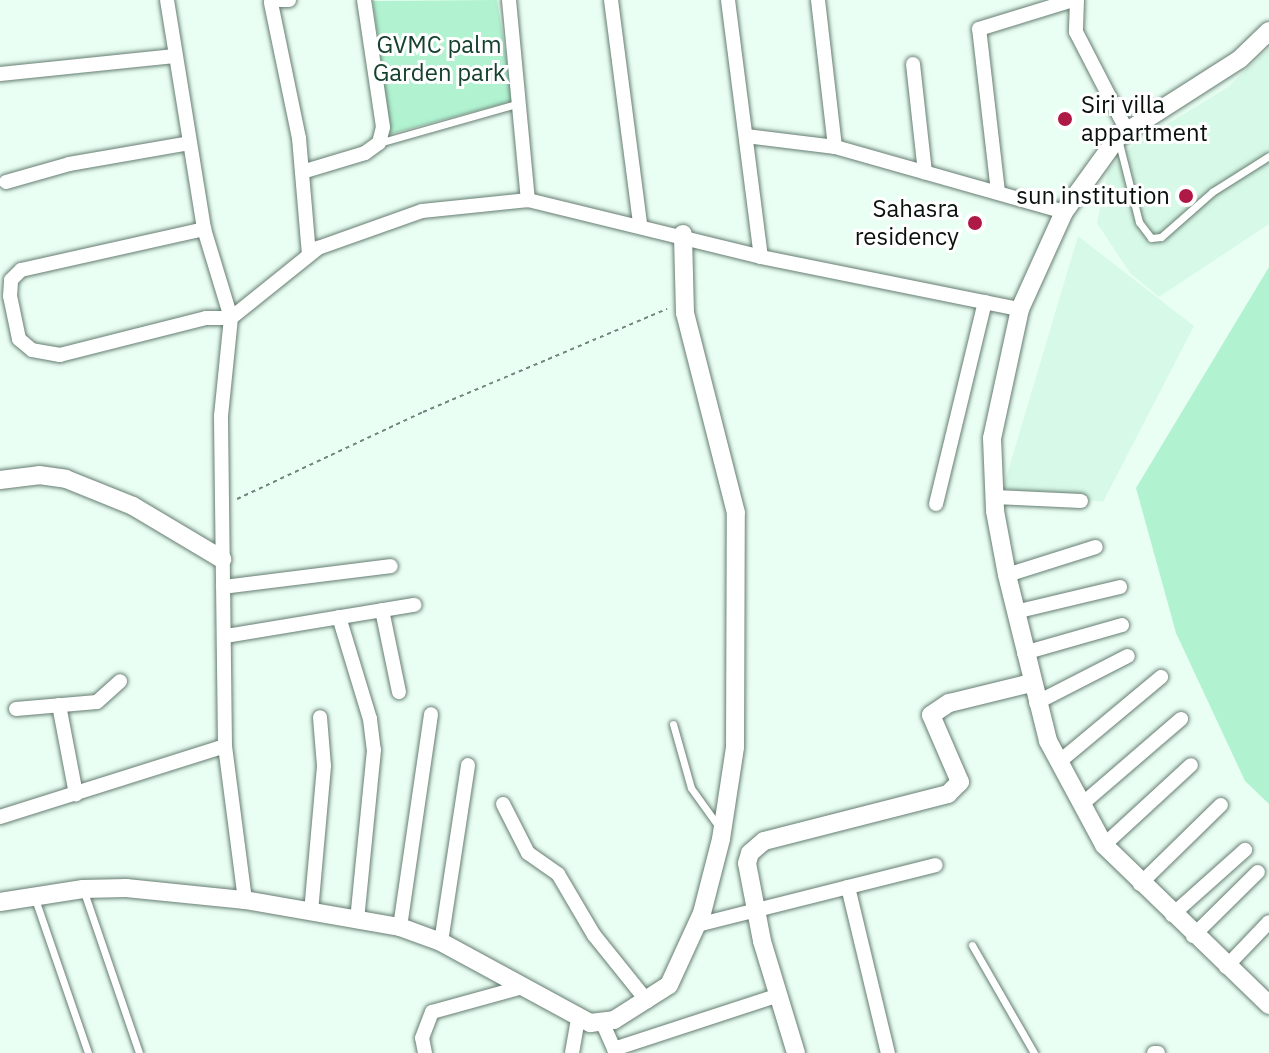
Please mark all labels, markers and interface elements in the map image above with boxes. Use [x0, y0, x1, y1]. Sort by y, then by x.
park label: GVMC palm Garden park [373, 31, 505, 87]
place label: Siri villa appartment [1081, 91, 1208, 147]
marker: Siri villa appartment [1056, 110, 1074, 128]
place label: sun institution [1016, 182, 1170, 210]
marker: sun institution [1177, 187, 1195, 205]
place label: Sahasra residency [855, 195, 959, 251]
marker: Sahasra residency [966, 214, 984, 232]

